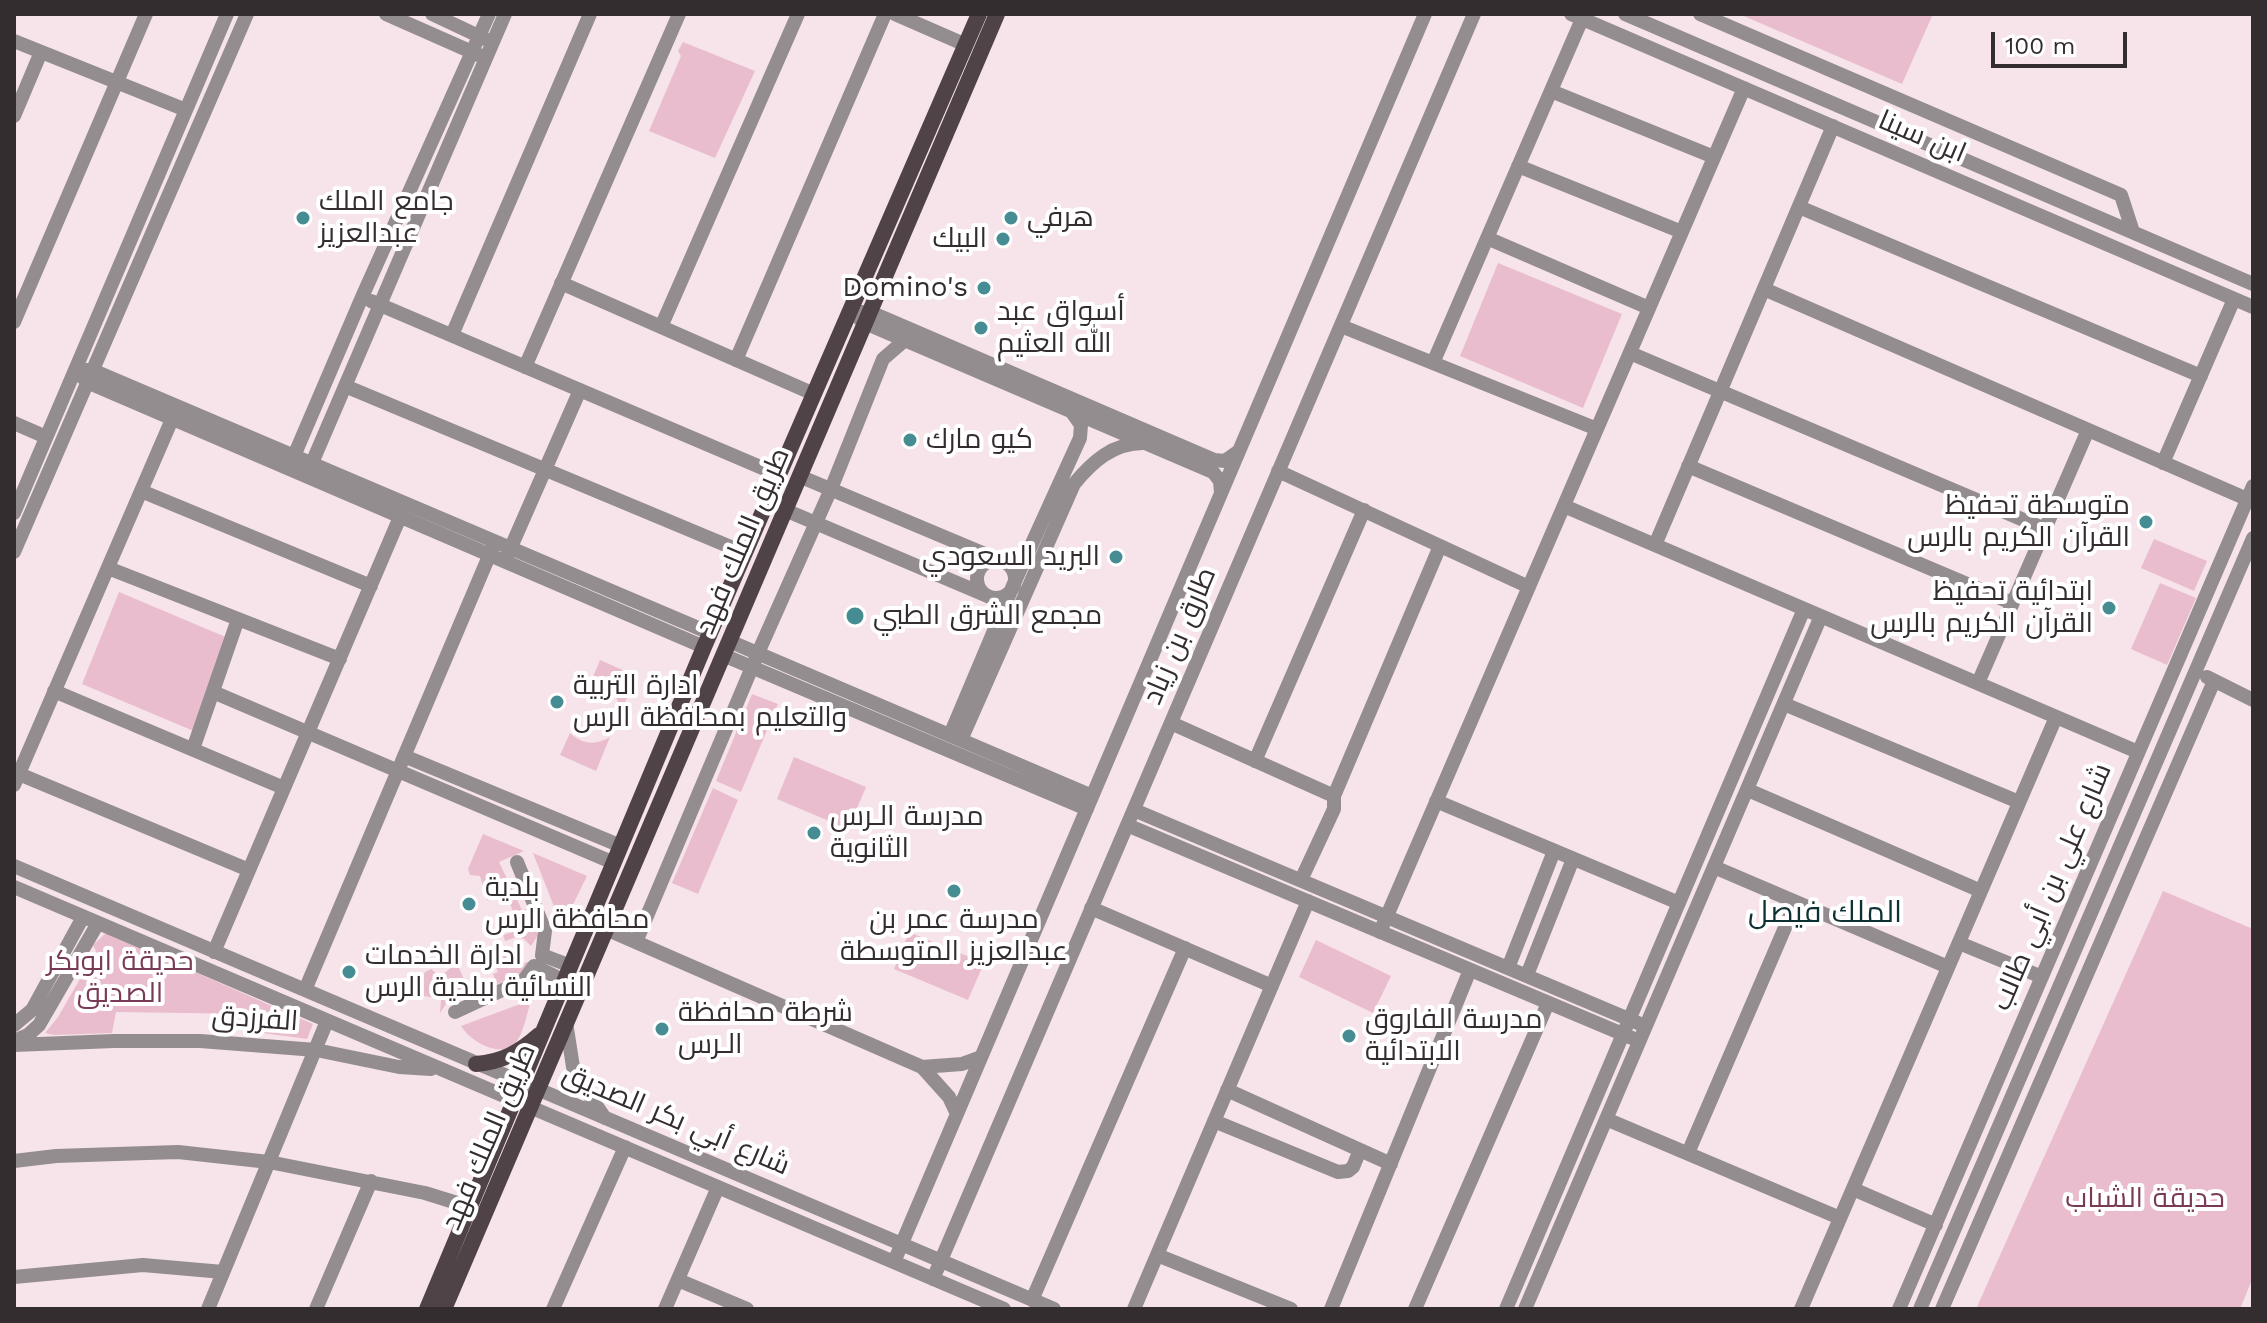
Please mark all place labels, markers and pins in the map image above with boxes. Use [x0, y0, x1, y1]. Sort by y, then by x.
place label: جامع الملك عبدالعزيز [319, 185, 454, 251]
place label: هرفي [1027, 201, 1094, 235]
marker: جامع الملك عبدالعزيز [294, 209, 312, 227]
marker: هرفي [1002, 209, 1020, 227]
place label: البيك [932, 222, 987, 256]
marker: البيك [994, 230, 1012, 248]
place label: Domino's [842, 271, 968, 305]
marker: Domino's [975, 279, 993, 297]
place label: أسواق عبد الله العثيم [997, 295, 1125, 361]
marker: أسواق عبد الله العثيم [972, 319, 990, 337]
place label: كيو مارك [926, 423, 1033, 457]
marker: كيو مارك [901, 431, 919, 449]
place label: متوسطة تحفيظ القرآن الكريم بالرس [1907, 489, 2130, 555]
marker: متوسطة تحفيظ القرآن الكريم بالرس [2137, 513, 2155, 531]
place label: البريد السعودي [922, 540, 1100, 574]
marker: البريد السعودي [1107, 548, 1125, 566]
place label: ابتدائية تحفيظ القرآن الكريم بالرس [1870, 575, 2093, 641]
place label: مجمع الشرق الطبي [873, 599, 1102, 633]
marker: ابتدائية تحفيظ القرآن الكريم بالرس [2100, 599, 2118, 617]
marker: مجمع الشرق الطبي [844, 605, 866, 627]
place label: ادارة التربية والتعليم بمحافظة الرس [573, 669, 847, 735]
marker: ادارة التربية والتعليم بمحافظة الرس [548, 693, 566, 711]
place label: مدرسة الـرس الثانوية [830, 800, 984, 866]
marker: مدرسة الـرس الثانوية [805, 824, 823, 842]
place label: بلدية محافظة الرس [485, 871, 649, 937]
marker: مدرسة عمر بن عبدالعزيز المتوسطة [945, 882, 963, 900]
marker: بلدية محافظة الرس [460, 895, 478, 913]
place label: مدرسة عمر بن عبدالعزيز المتوسطة [840, 903, 1068, 969]
place label: ادارة الخدمات النسائية ببلدية الرس [365, 939, 592, 1005]
marker: ادارة الخدمات النسائية ببلدية الرس [340, 963, 358, 981]
place label: شرطة محافظة الـرس [678, 996, 853, 1062]
place label: مدرسة الفاروق الابتدائية [1365, 1003, 1542, 1069]
marker: شرطة محافظة الـرس [653, 1020, 671, 1038]
marker: مدرسة الفاروق الابتدائية [1340, 1027, 1358, 1045]

